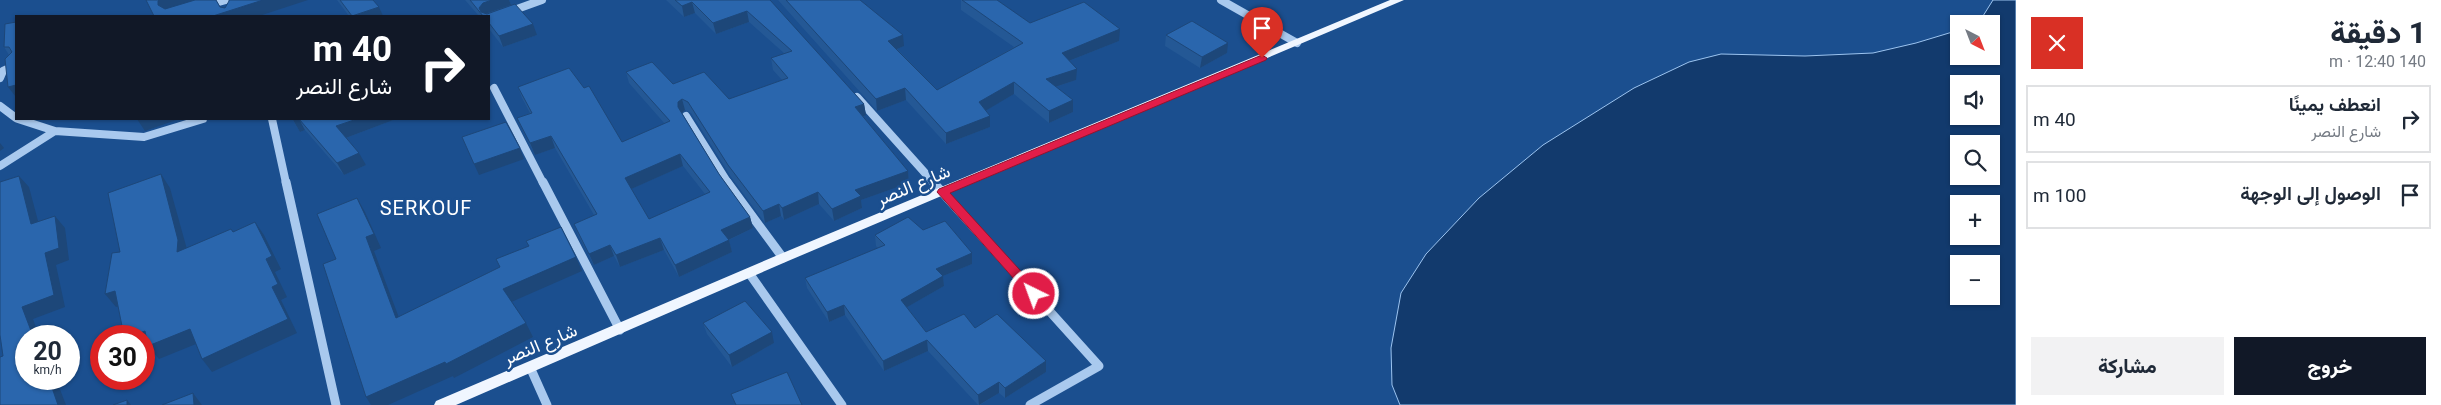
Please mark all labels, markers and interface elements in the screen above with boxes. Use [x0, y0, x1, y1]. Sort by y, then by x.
pin [1241, 7, 1283, 58]
icon: arrive [1248, 14, 1276, 42]
north arrow [1950, 15, 2000, 65]
map controls [1950, 15, 2000, 305]
text: 1 دقيقة [2330, 15, 2426, 50]
button: close [2031, 17, 2083, 69]
text: 40 m [313, 29, 392, 70]
icon: right [410, 35, 475, 100]
text: 140 m · 12:40 [2329, 52, 2426, 71]
text: شارع النصر [296, 74, 392, 99]
button: sound [1950, 75, 2000, 125]
text: انعطف يمينًا [2289, 93, 2381, 116]
icon: right [2396, 105, 2424, 133]
text: 40 m [2033, 108, 2076, 131]
text: شارع النصر [2311, 122, 2381, 141]
button: search [1950, 135, 2000, 185]
street label: شارع النصر [872, 160, 954, 212]
icon: arrive [2396, 181, 2424, 209]
text: الوصول إلى الوجهة [2240, 182, 2381, 205]
text: 100 m [2033, 184, 2086, 207]
button: + [1950, 195, 2000, 245]
district label: SERKOUF [380, 196, 472, 220]
button: − [1950, 255, 2000, 305]
position arrow [1007, 267, 1059, 319]
street label: شارع النصر [499, 319, 581, 371]
speed limit sign: 30 [90, 325, 155, 390]
text: 20 [33, 337, 62, 366]
button: مشاركة [2031, 337, 2224, 395]
button: خروج [2234, 337, 2426, 395]
text: km/h [33, 363, 62, 377]

